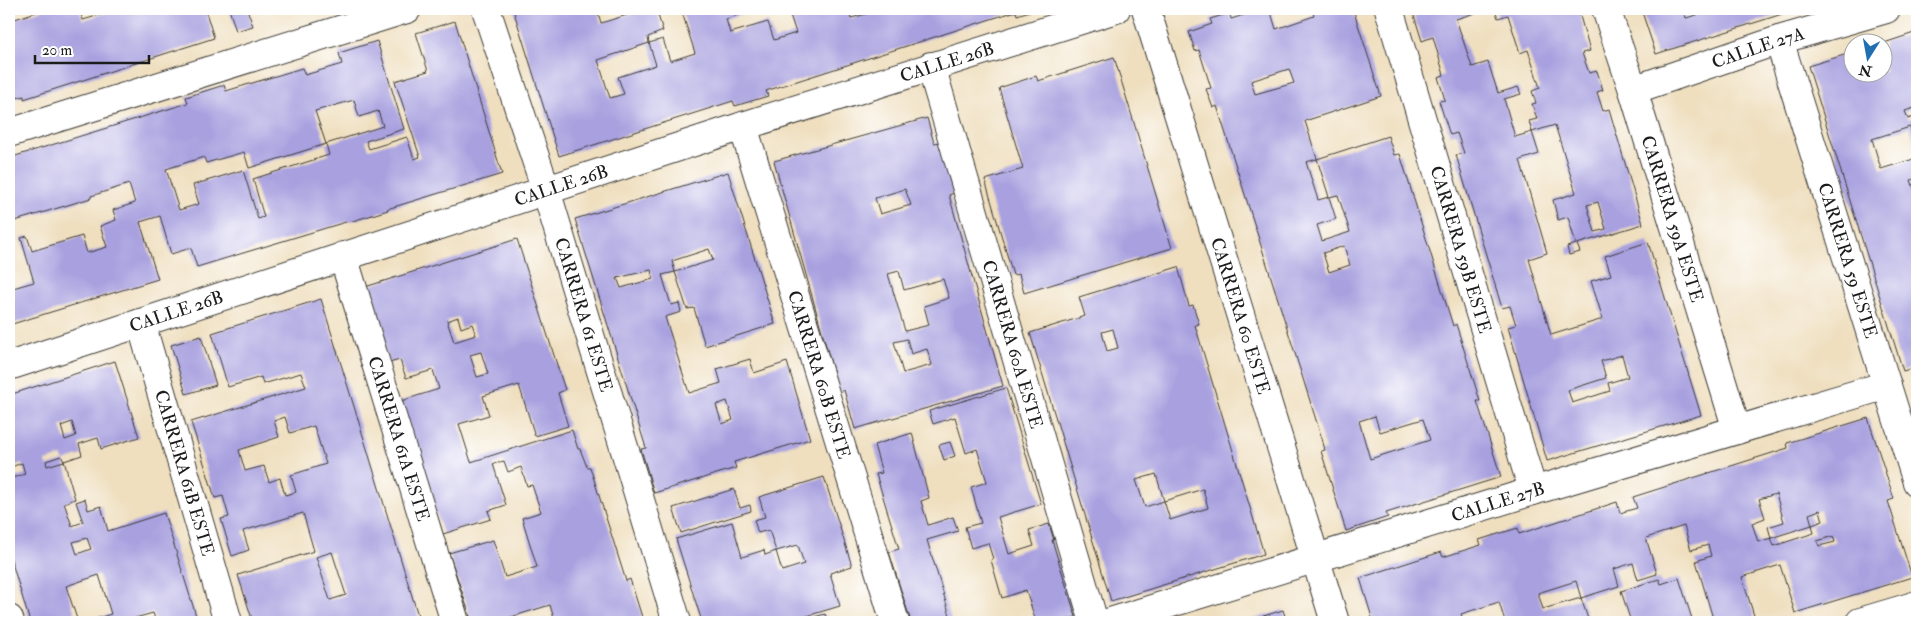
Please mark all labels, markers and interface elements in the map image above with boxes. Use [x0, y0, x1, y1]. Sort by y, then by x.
street label: CALLE 27A [1709, 22, 1808, 74]
scale bar [35, 32, 149, 64]
north arrow [1844, 32, 1894, 82]
street label: CALLE 26B [897, 36, 997, 88]
text: 20 m [42, 41, 72, 60]
text: N [1857, 61, 1874, 80]
street label: CARRERA 59A ESTE [1636, 133, 1709, 305]
street label: CALLE 26B [511, 159, 611, 212]
street label: CARRERA 59B ESTE [1425, 163, 1497, 336]
street label: CARRERA 59 ESTE [1813, 180, 1883, 341]
street label: CARRERA 61 ESTE [550, 235, 618, 395]
street label: CARRERA 60 ESTE [1206, 235, 1276, 397]
street label: CARRERA 60A ESTE [977, 257, 1048, 431]
street label: CALLE 26B [126, 285, 226, 337]
street label: CARRERA 60B ESTE [783, 288, 856, 462]
street label: CARRERA 61A ESTE [363, 353, 435, 524]
street label: CARRERA 61B ESTE [150, 387, 220, 559]
street label: CALLE 27B [1448, 477, 1547, 527]

